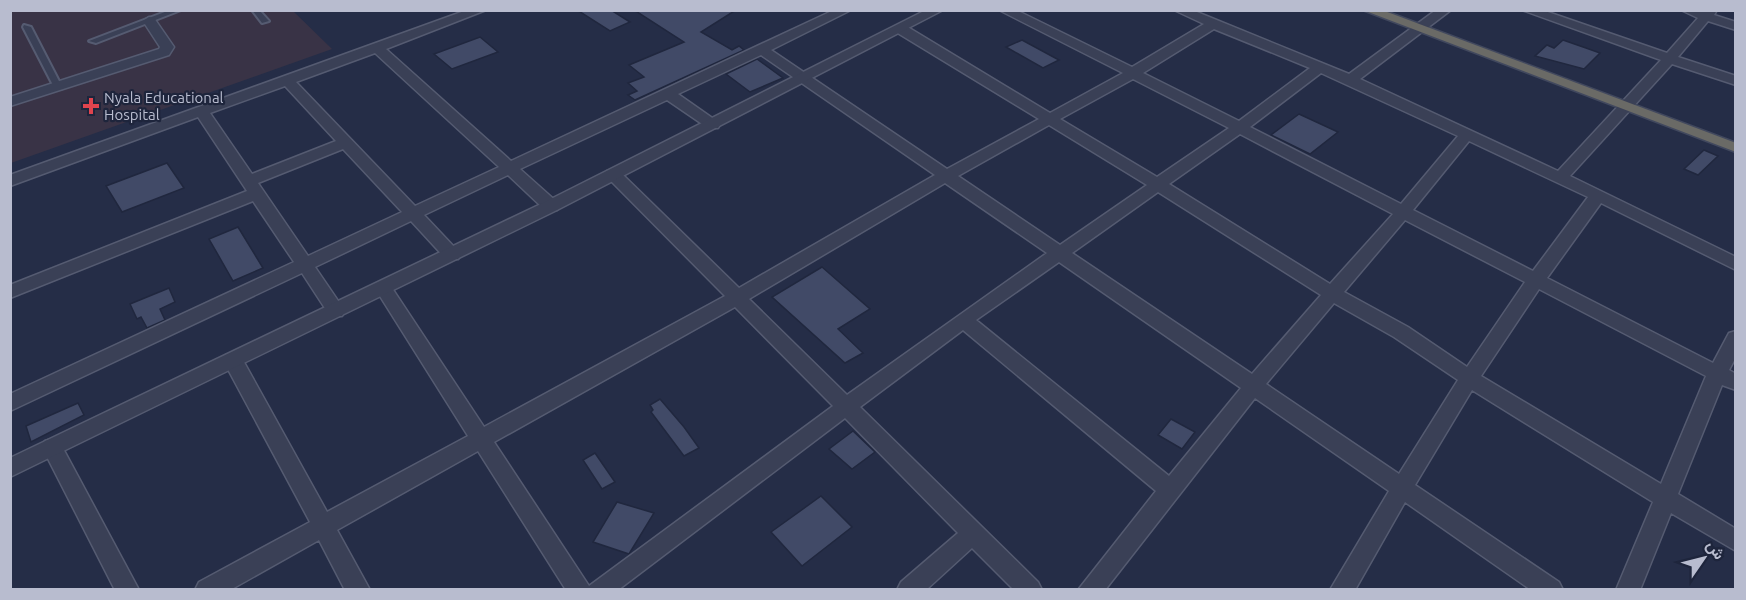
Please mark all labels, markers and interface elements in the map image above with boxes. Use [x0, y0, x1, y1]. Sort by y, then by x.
place label: Nyala Educational Hospital [104, 89, 224, 123]
marker: Nyala Educational Hospital [82, 97, 100, 115]
north arrow [1674, 528, 1734, 588]
text: ش [1703, 536, 1729, 563]

